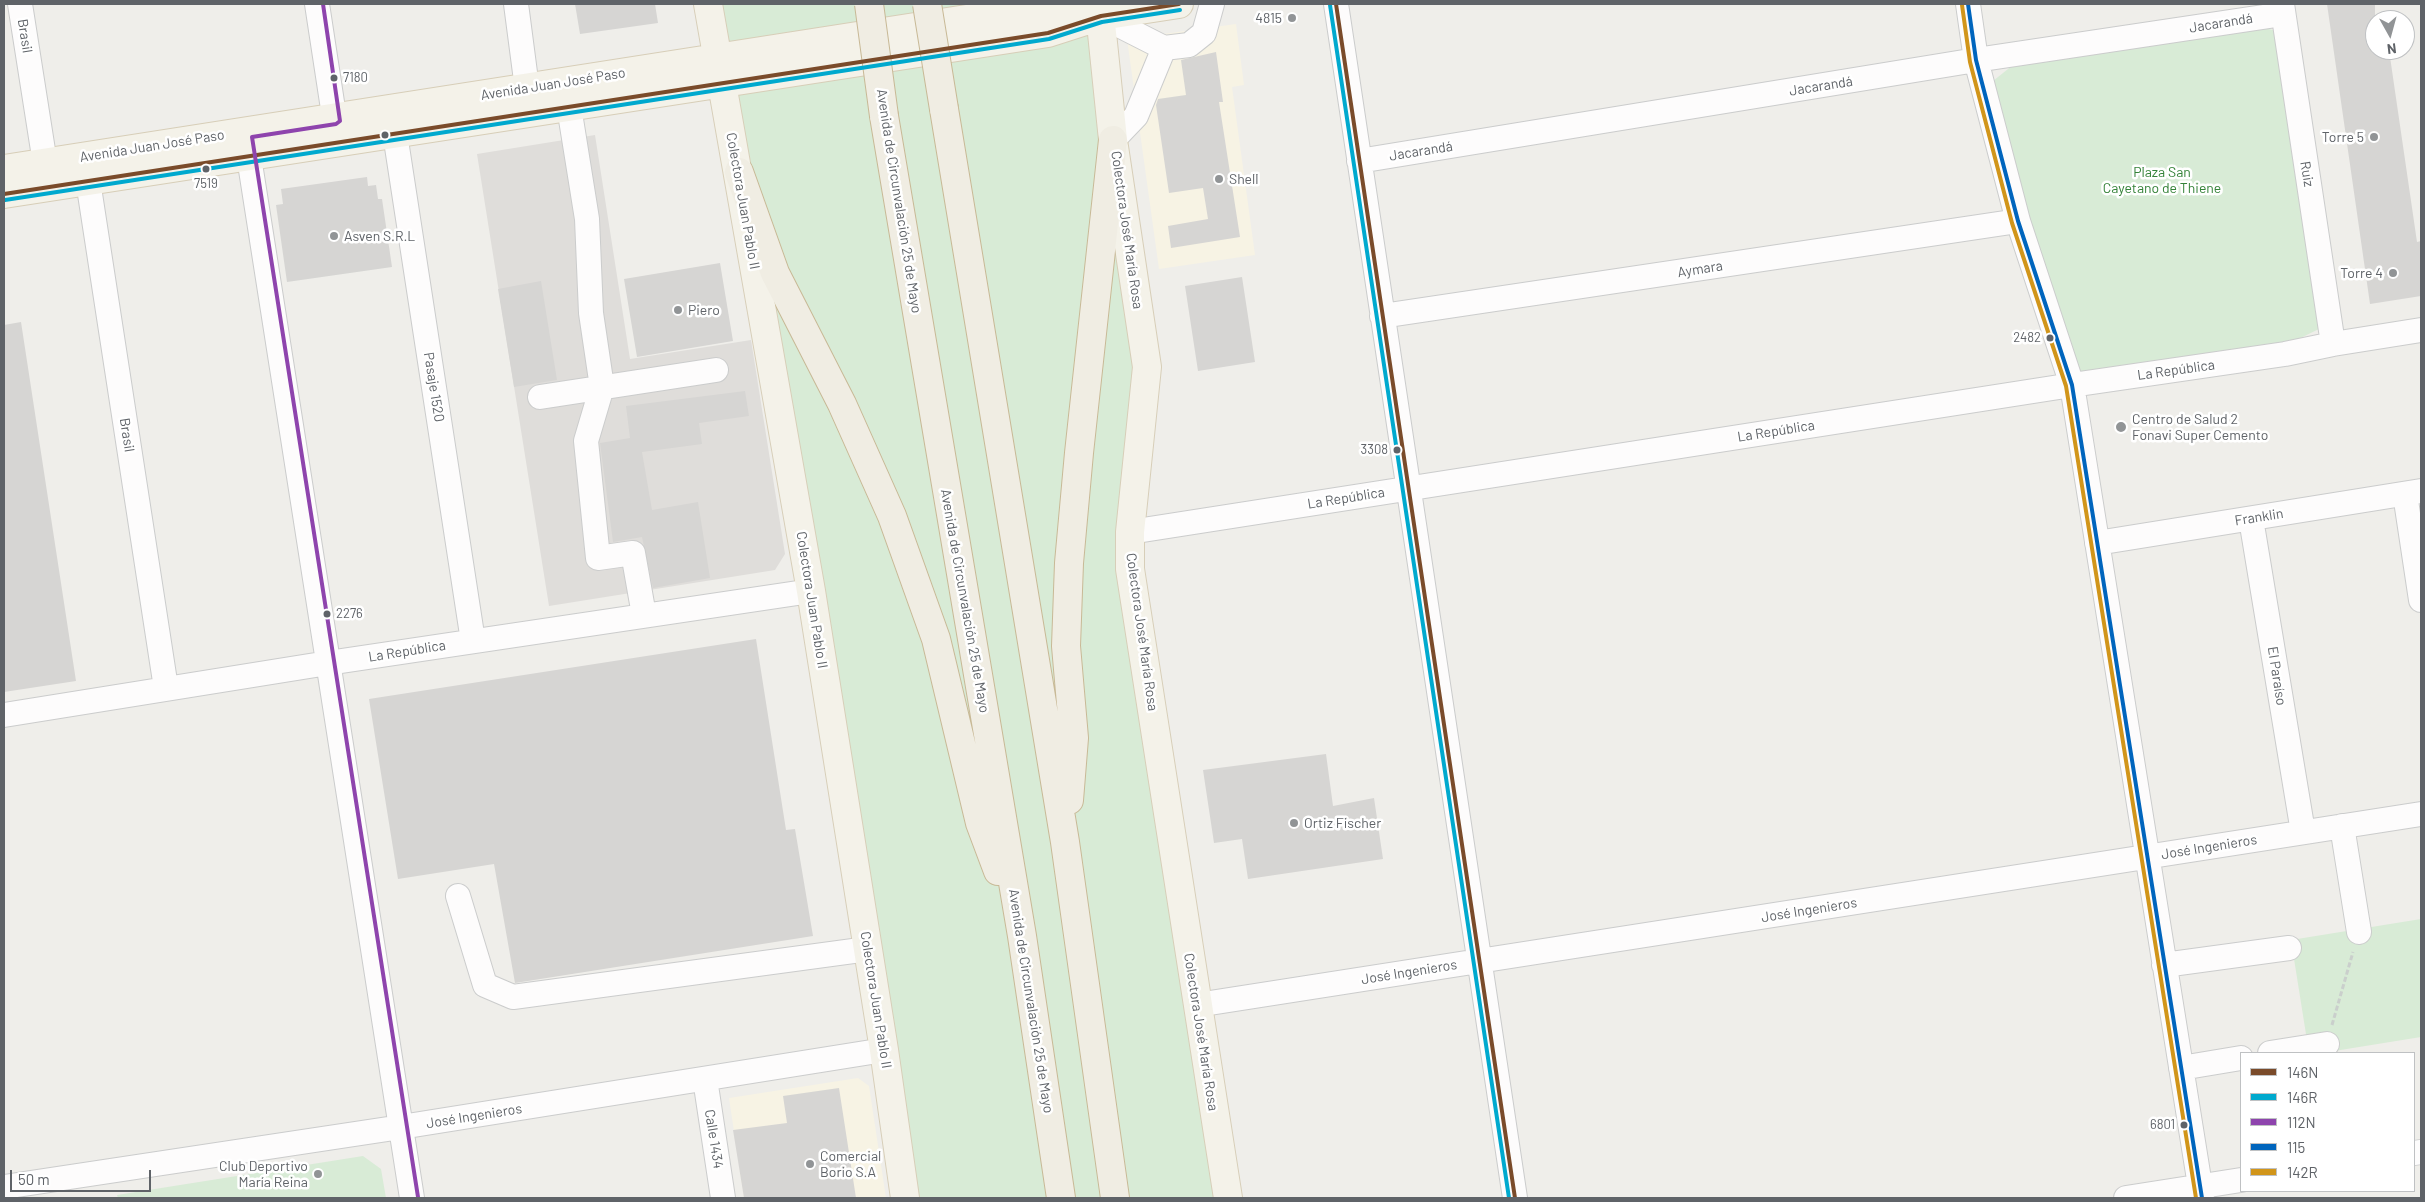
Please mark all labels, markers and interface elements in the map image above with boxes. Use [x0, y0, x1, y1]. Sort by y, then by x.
place label: 4815 [1255, 10, 1282, 26]
street label: Jacarandá [2188, 10, 2254, 36]
north arrow [2365, 10, 2415, 60]
marker: 4815 [1286, 12, 1298, 24]
street label: Brasil [14, 18, 36, 54]
text: N [2386, 40, 2397, 58]
street label: Avenida Juan José Paso [479, 64, 627, 104]
place label: 7180 [343, 70, 368, 86]
marker: 7180 [329, 73, 339, 83]
street label: Jacarandá [1788, 73, 1854, 99]
street label: Avenida de Circunvalación 25 de Mayo [873, 88, 925, 314]
street label: Avenida Juan José Paso [78, 126, 226, 166]
place label: Torre 5 [2322, 129, 2364, 145]
unlabelled marker [380, 130, 390, 140]
street label: Colectora Juan Pablo II [723, 131, 763, 271]
marker: Torre 5 [2368, 131, 2380, 143]
street label: Jacarandá [1388, 138, 1454, 164]
street label: Colectora José María Rosa [1108, 150, 1146, 310]
street label: Ruiz [2297, 160, 2317, 188]
marker: 7519 [201, 164, 211, 174]
park label: Plaza San Cayetano de Thiene [2103, 164, 2221, 196]
place label: Shell [1229, 171, 1259, 187]
marker: Shell [1213, 173, 1225, 185]
place label: 7519 [194, 176, 218, 192]
place label: Asven S.R.L [344, 228, 415, 244]
marker: Asven S.R.L [328, 230, 340, 242]
street label: Aymara [1676, 257, 1724, 281]
place label: Torre 4 [2340, 265, 2383, 281]
marker: Torre 4 [2387, 267, 2399, 279]
place label: Piero [688, 302, 720, 318]
marker: Piero [672, 304, 684, 316]
place label: 2482 [2013, 330, 2041, 346]
marker: 2482 [2045, 333, 2055, 343]
street label: Pasaje 1520 [420, 351, 448, 423]
street label: La República [2136, 356, 2216, 384]
place label: Centro de Salud 2 Fonavi Super Cemento [2132, 411, 2268, 444]
street label: Brasil [116, 417, 138, 453]
street label: La República [1736, 417, 1816, 445]
marker: Centro de Salud 2 Fonavi Super Cemento [2114, 420, 2128, 434]
place label: 3308 [1360, 442, 1388, 458]
marker: 3308 [1392, 445, 1402, 455]
street label: La República [1306, 484, 1386, 512]
street label: Avenida de Circunvalación 25 de Mayo [937, 488, 993, 714]
street label: Franklin [2234, 505, 2284, 529]
street label: Colectora Juan Pablo II [793, 530, 831, 670]
street label: Colectora José María Rosa [1123, 552, 1161, 712]
place label: 2276 [336, 606, 363, 622]
marker: 2276 [322, 609, 332, 619]
street label: La República [367, 637, 447, 665]
street label: El Paraíso [2264, 645, 2290, 707]
place label: Ortiz Fischer [1304, 815, 1381, 831]
marker: Ortiz Fischer [1288, 817, 1300, 829]
street label: José Ingenieros [2160, 831, 2258, 863]
street label: Avenida de Circunvalación 25 de Mayo [1005, 888, 1057, 1114]
street label: José Ingenieros [1760, 894, 1858, 926]
street label: Colectora Juan Pablo II [857, 930, 895, 1070]
street label: Colectora José María Rosa [1180, 952, 1222, 1112]
street label: José Ingenieros [1360, 956, 1458, 988]
legend [2240, 1052, 2415, 1192]
text: 146N [2287, 1063, 2318, 1081]
text: 146R [2287, 1088, 2317, 1106]
street label: José Ingenieros [425, 1100, 523, 1132]
street label: Calle 1434 [701, 1108, 727, 1170]
text: 112N [2287, 1113, 2316, 1131]
place label: 6801 [2150, 1117, 2175, 1133]
marker: 6801 [2179, 1120, 2189, 1130]
text: 115 [2287, 1138, 2305, 1156]
place label: Comercial Borio S.A [820, 1148, 881, 1180]
place label: Club Deportivo María Reina [219, 1158, 308, 1190]
marker: Comercial Borio S.A [804, 1158, 816, 1170]
scale bar [12, 1160, 154, 1192]
text: 142R [2287, 1163, 2318, 1181]
marker: Club Deportivo María Reina [312, 1168, 324, 1180]
text: 50 m [18, 1170, 50, 1188]

